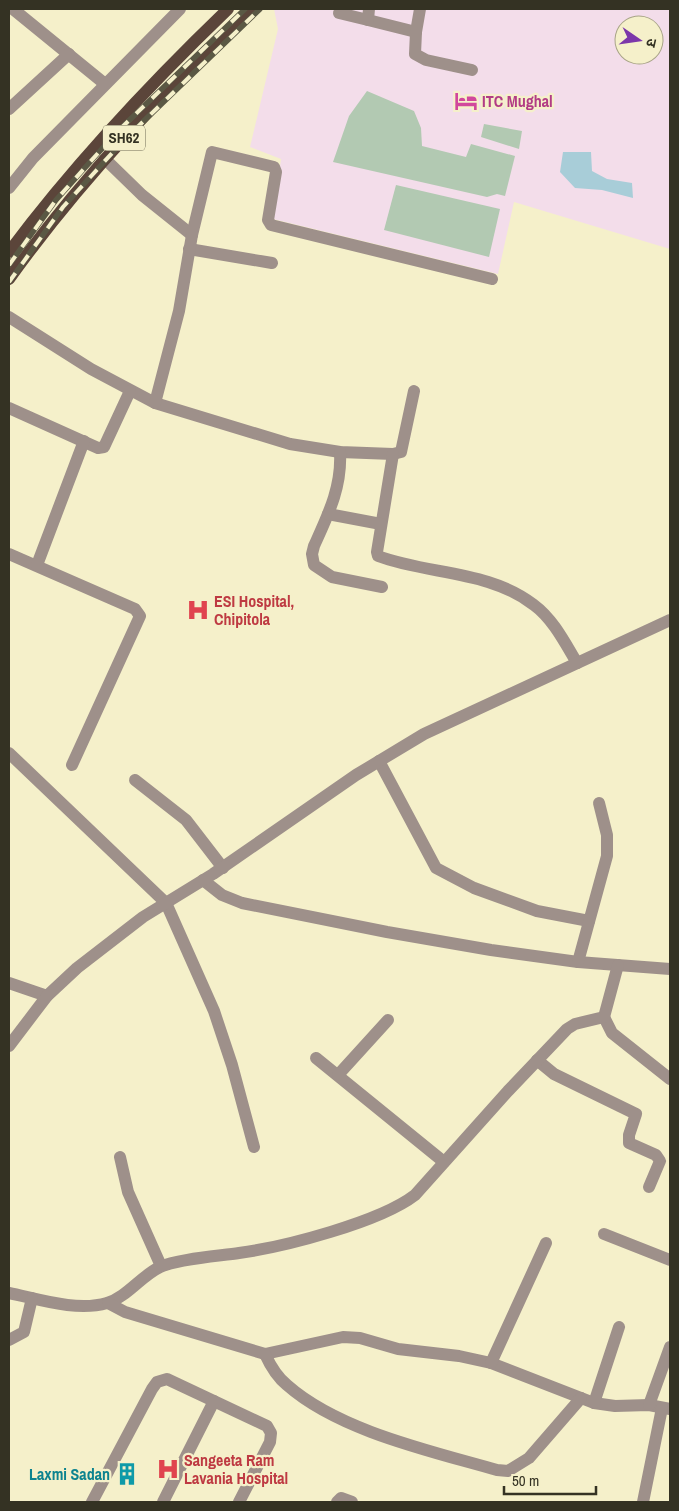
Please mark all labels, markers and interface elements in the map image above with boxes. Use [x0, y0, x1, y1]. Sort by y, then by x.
north arrow [614, 15, 664, 65]
text: उ [642, 37, 661, 50]
hotel icon: ITC Mughal [453, 88, 479, 114]
place label: ITC Mughal [482, 90, 553, 112]
road number: SH62 [103, 126, 145, 150]
place label: ESI Hospital, Chipitola [214, 590, 294, 630]
hospital icon: ESI Hospital, Chipitola [185, 597, 211, 623]
place label: Sangeeta Ram Lavania Hospital [184, 1449, 288, 1489]
hospital icon: Sangeeta Ram Lavania Hospital [155, 1456, 181, 1482]
building icon: Laxmi Sadan [114, 1461, 140, 1487]
place label: Laxmi Sadan [29, 1463, 110, 1485]
scale bar [504, 1464, 596, 1496]
text: 50 m [512, 1470, 539, 1491]

